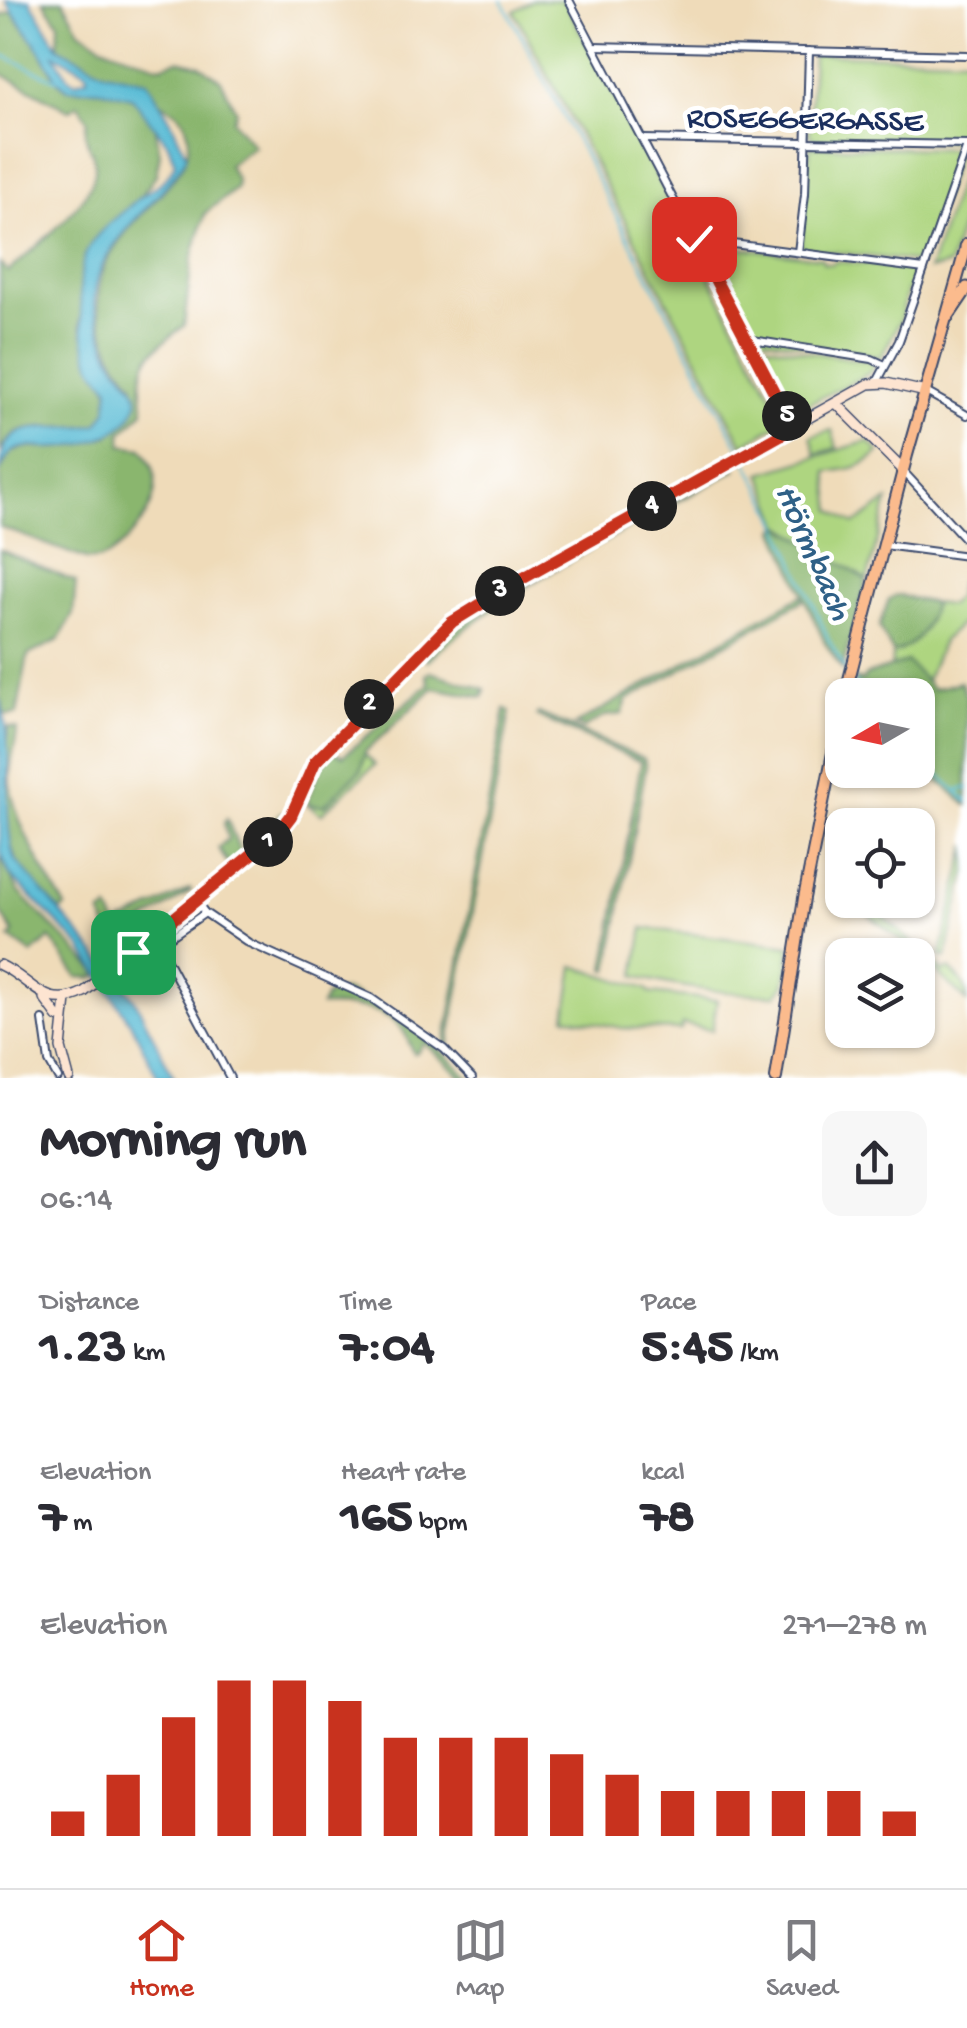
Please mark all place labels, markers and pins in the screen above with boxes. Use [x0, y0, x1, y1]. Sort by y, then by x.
pin [652, 197, 737, 282]
pin: 5 [762, 391, 812, 441]
pin: 4 [627, 481, 677, 531]
pin: 3 [475, 566, 525, 616]
pin: 2 [344, 679, 394, 729]
pin: 1 [243, 817, 293, 867]
pin [91, 910, 176, 995]

